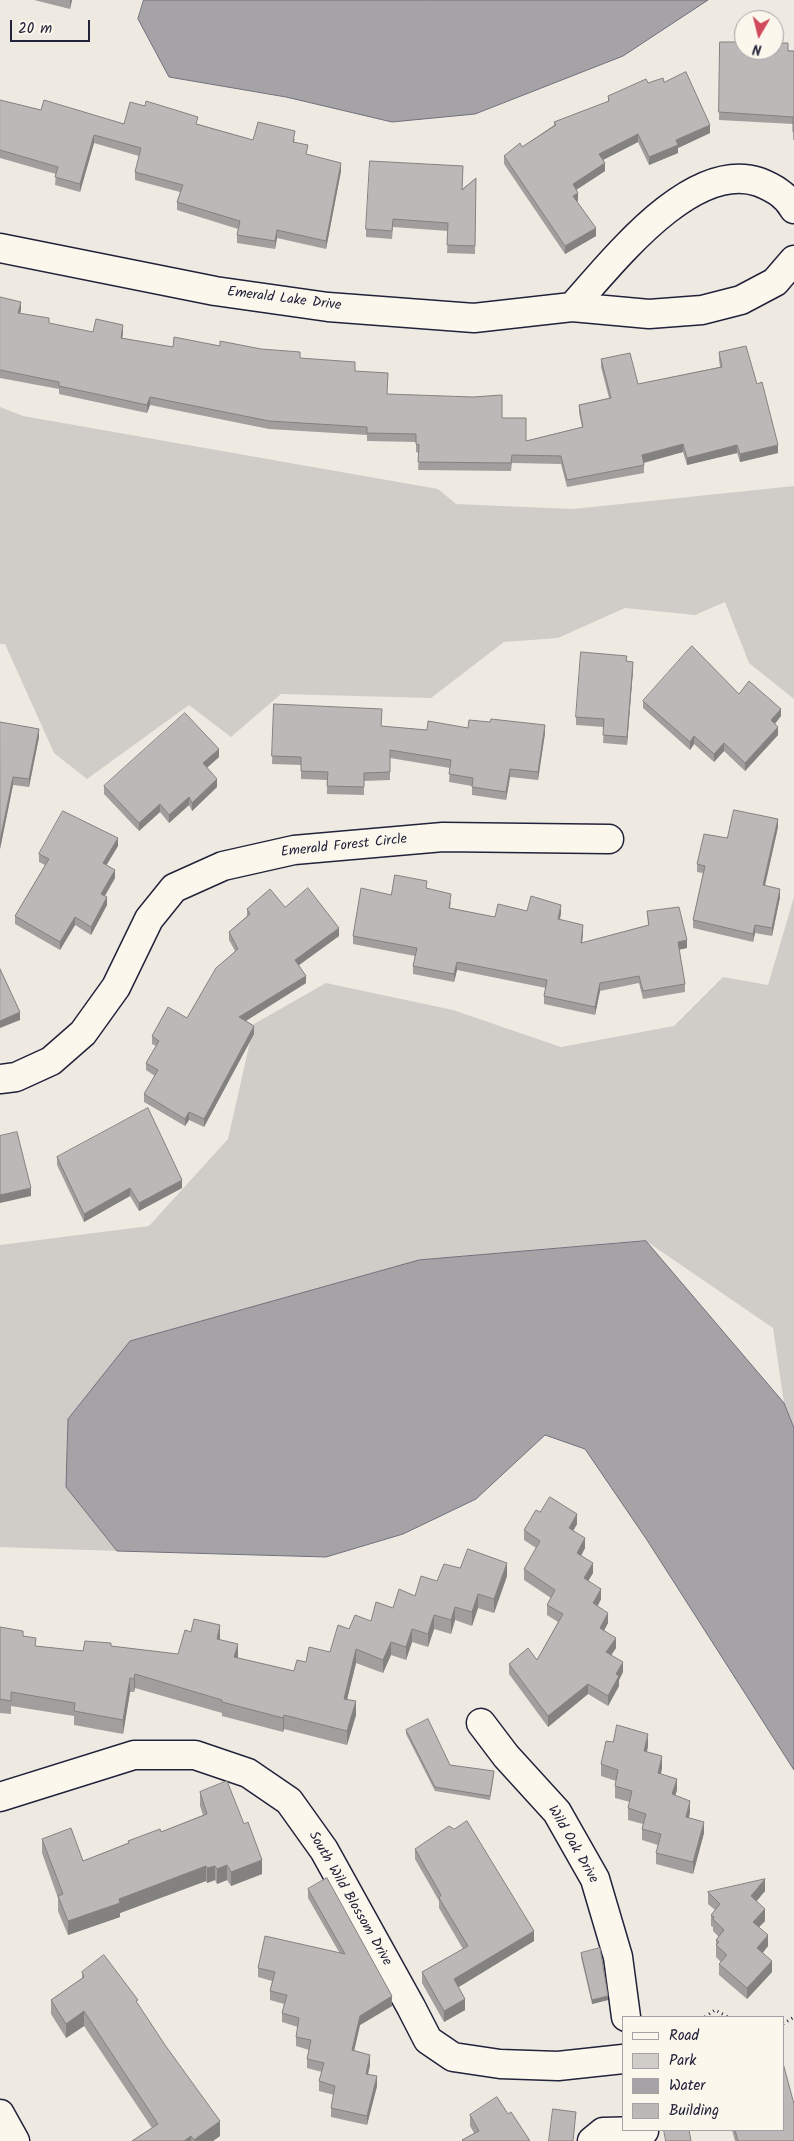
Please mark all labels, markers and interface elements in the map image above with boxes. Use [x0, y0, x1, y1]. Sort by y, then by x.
scale bar [12, 10, 92, 42]
north arrow [734, 10, 784, 60]
text: 20 m [18, 17, 52, 41]
text: N [751, 37, 763, 60]
street label: Emerald Lake Drive [226, 285, 342, 315]
street label: Emerald Forest Circle [280, 832, 408, 862]
street label: Wild Oak Drive [543, 1803, 601, 1887]
street label: South Wild Blossom Drive [304, 1829, 394, 1969]
legend [622, 2016, 784, 2131]
text: Road [669, 2024, 699, 2048]
text: Park [669, 2049, 696, 2073]
text: Water [669, 2074, 705, 2098]
text: Building [669, 2099, 719, 2123]

